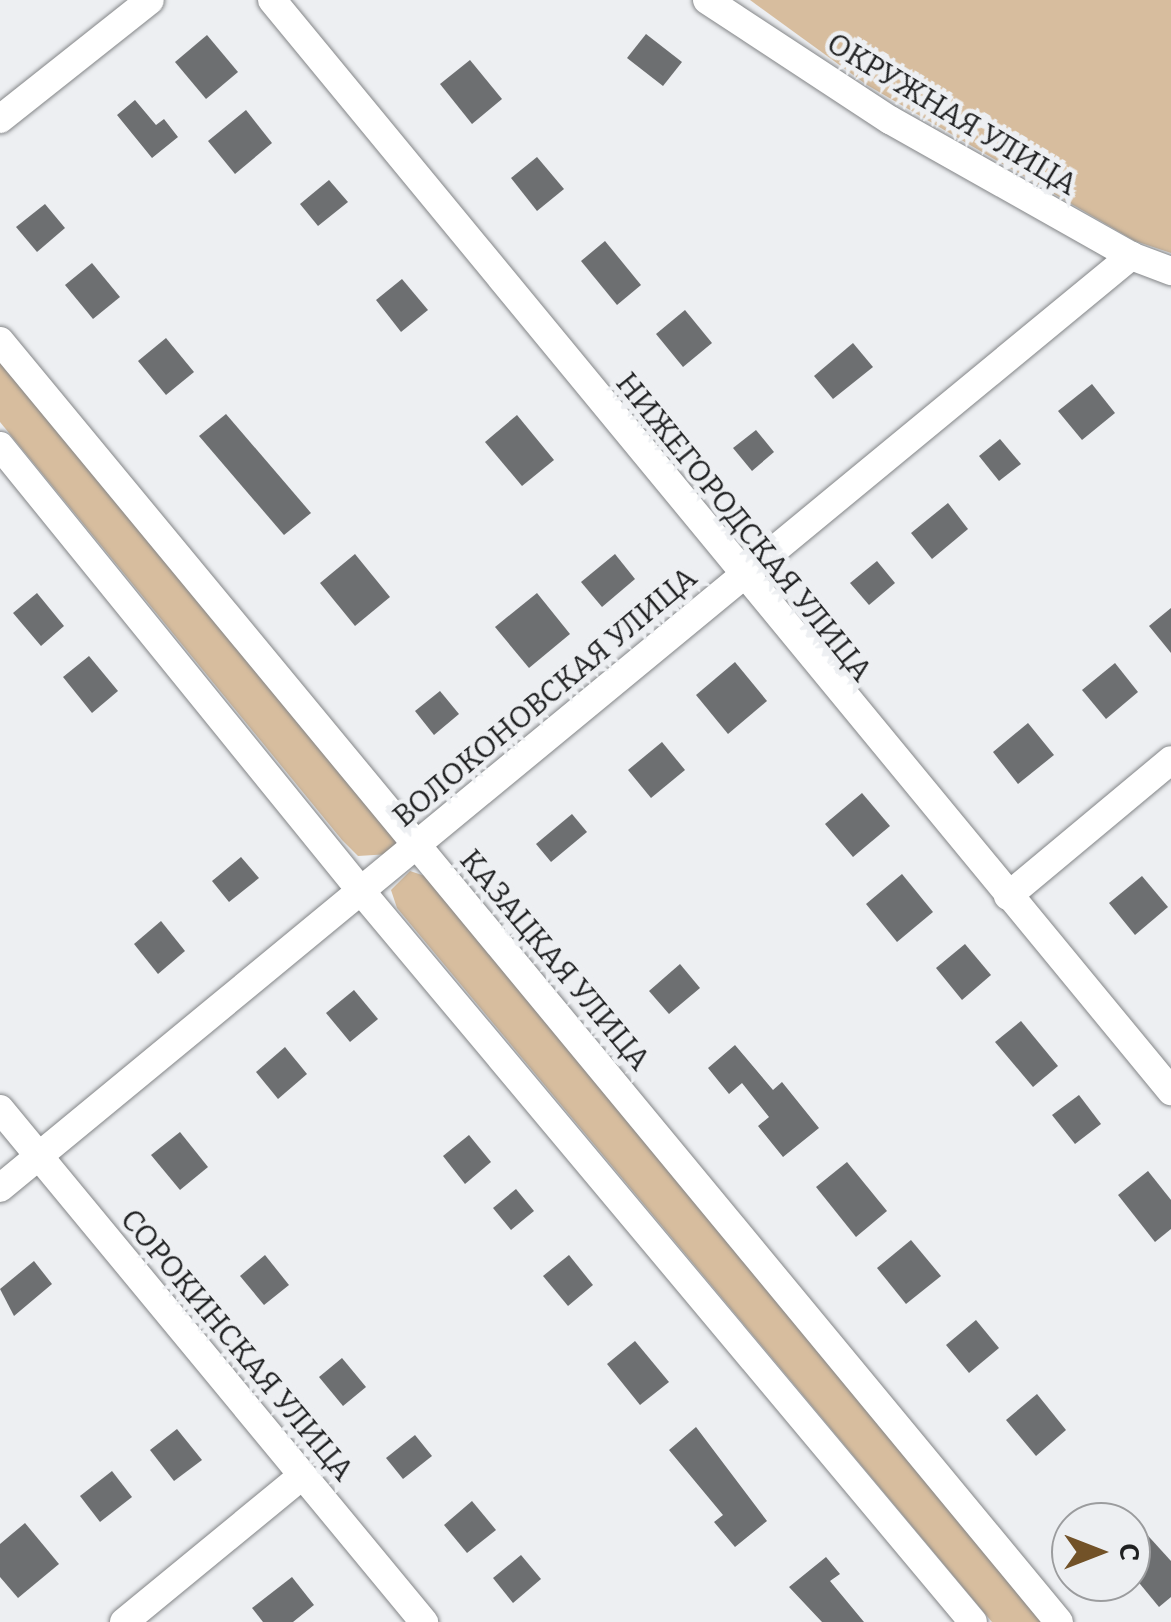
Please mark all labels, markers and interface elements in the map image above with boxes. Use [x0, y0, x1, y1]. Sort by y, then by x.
street label: ОКРУЖНАЯ УЛИЦА [820, 25, 1084, 203]
street label: НИЖЕГОРОДСКАЯ УЛИЦА [608, 366, 880, 688]
street label: ВОЛОКОНОВСКАЯ УЛИЦА [386, 559, 704, 835]
street label: КАЗАЦКАЯ УЛИЦА [452, 842, 658, 1078]
street label: СОРОКИНСКАЯ УЛИЦА [113, 1202, 361, 1488]
north arrow [1051, 1502, 1151, 1602]
text: С [1113, 1543, 1146, 1561]

